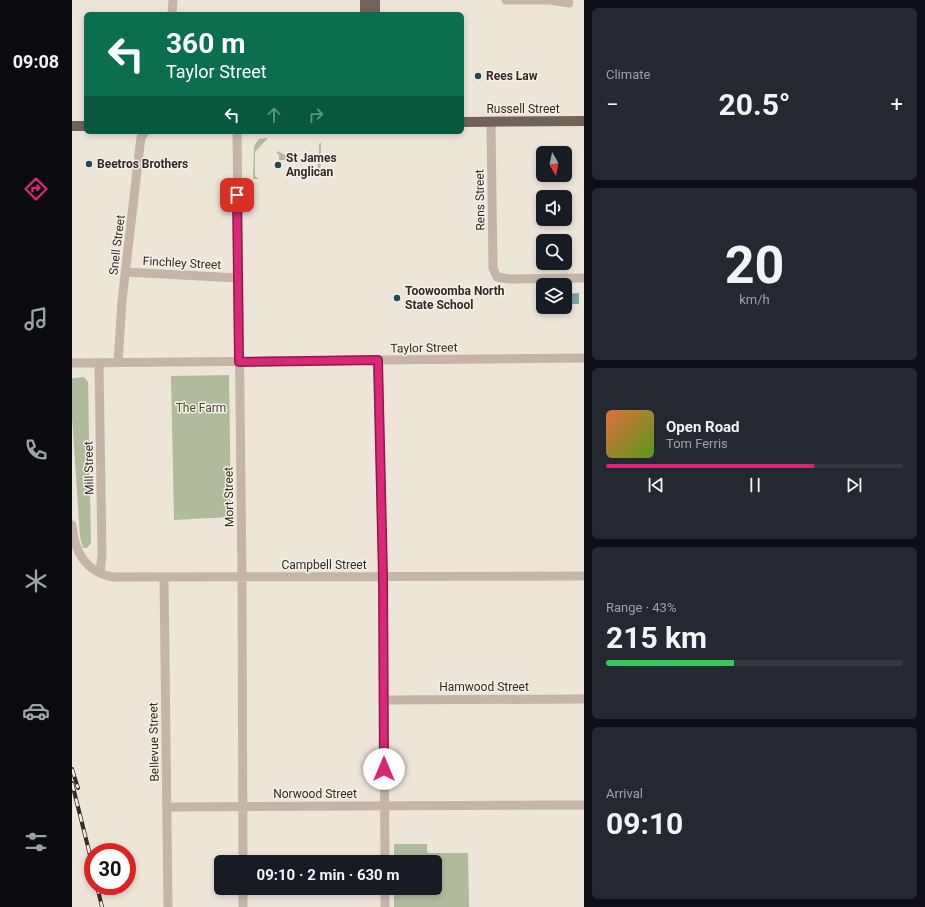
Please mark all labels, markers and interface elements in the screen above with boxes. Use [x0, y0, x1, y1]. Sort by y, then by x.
text: 360 m [166, 27, 245, 60]
icon: left [100, 28, 152, 80]
text: 09:08 [13, 51, 59, 72]
text: Taylor Street [166, 61, 267, 82]
text: Climate [606, 67, 650, 82]
place label: Rees Law [486, 69, 538, 83]
marker: Rees Law [473, 71, 483, 81]
text: 20.5° [719, 87, 791, 122]
text: − [606, 92, 619, 117]
text: + [891, 92, 903, 117]
street label: Russell Street [486, 102, 560, 116]
icon: left [221, 104, 243, 126]
icon: ahead [263, 104, 285, 126]
icon: right [305, 104, 327, 126]
north arrow [536, 146, 572, 182]
map controls [536, 146, 572, 314]
place label: St James Anglican [286, 151, 337, 179]
place label: Beetros Brothers [97, 157, 188, 171]
marker: Beetros Brothers [84, 159, 94, 169]
marker: St James Anglican [273, 160, 283, 170]
street label: Rens Street [472, 169, 488, 231]
icon: directions [22, 175, 50, 203]
pin [220, 178, 254, 212]
icon: arrive [226, 184, 248, 206]
button: sound [536, 190, 572, 226]
street label: Snell Street [106, 214, 128, 276]
button: search [536, 234, 572, 270]
text: 20 [725, 235, 784, 296]
street label: Finchley Street [142, 254, 222, 272]
button: layers [536, 278, 572, 314]
place label: Toowoomba North State School [405, 284, 505, 312]
text: km/h [739, 292, 770, 307]
marker: Toowoomba North State School [392, 293, 402, 303]
icon: music [22, 305, 50, 333]
street label: Taylor Street [390, 340, 458, 356]
park label: The Farm [176, 401, 226, 415]
text: Open Road [666, 418, 740, 436]
icon: phone [22, 436, 50, 464]
text: Tom Ferris [666, 436, 728, 451]
street label: Mill Street [82, 441, 96, 495]
street label: Mort Street [221, 467, 237, 527]
icon: previous [645, 474, 667, 496]
icon: pause [744, 474, 766, 496]
icon: next [843, 474, 865, 496]
street label: Campbell Street [281, 558, 367, 572]
icon: climate [22, 567, 50, 595]
text: Range · 43% [606, 600, 676, 615]
text: 215 km [606, 620, 707, 655]
street label: Hamwood Street [439, 680, 529, 694]
icon: car [22, 697, 50, 725]
street label: Bellevue Street [146, 702, 162, 782]
position arrow [363, 748, 405, 790]
text: Arrival [606, 786, 643, 801]
street label: Norwood Street [273, 787, 357, 801]
text: 09:10 [606, 806, 683, 841]
icon: filters [22, 828, 50, 856]
speed limit sign: 30 [84, 843, 136, 895]
text: 09:10 · 2 min · 630 m [257, 866, 399, 884]

